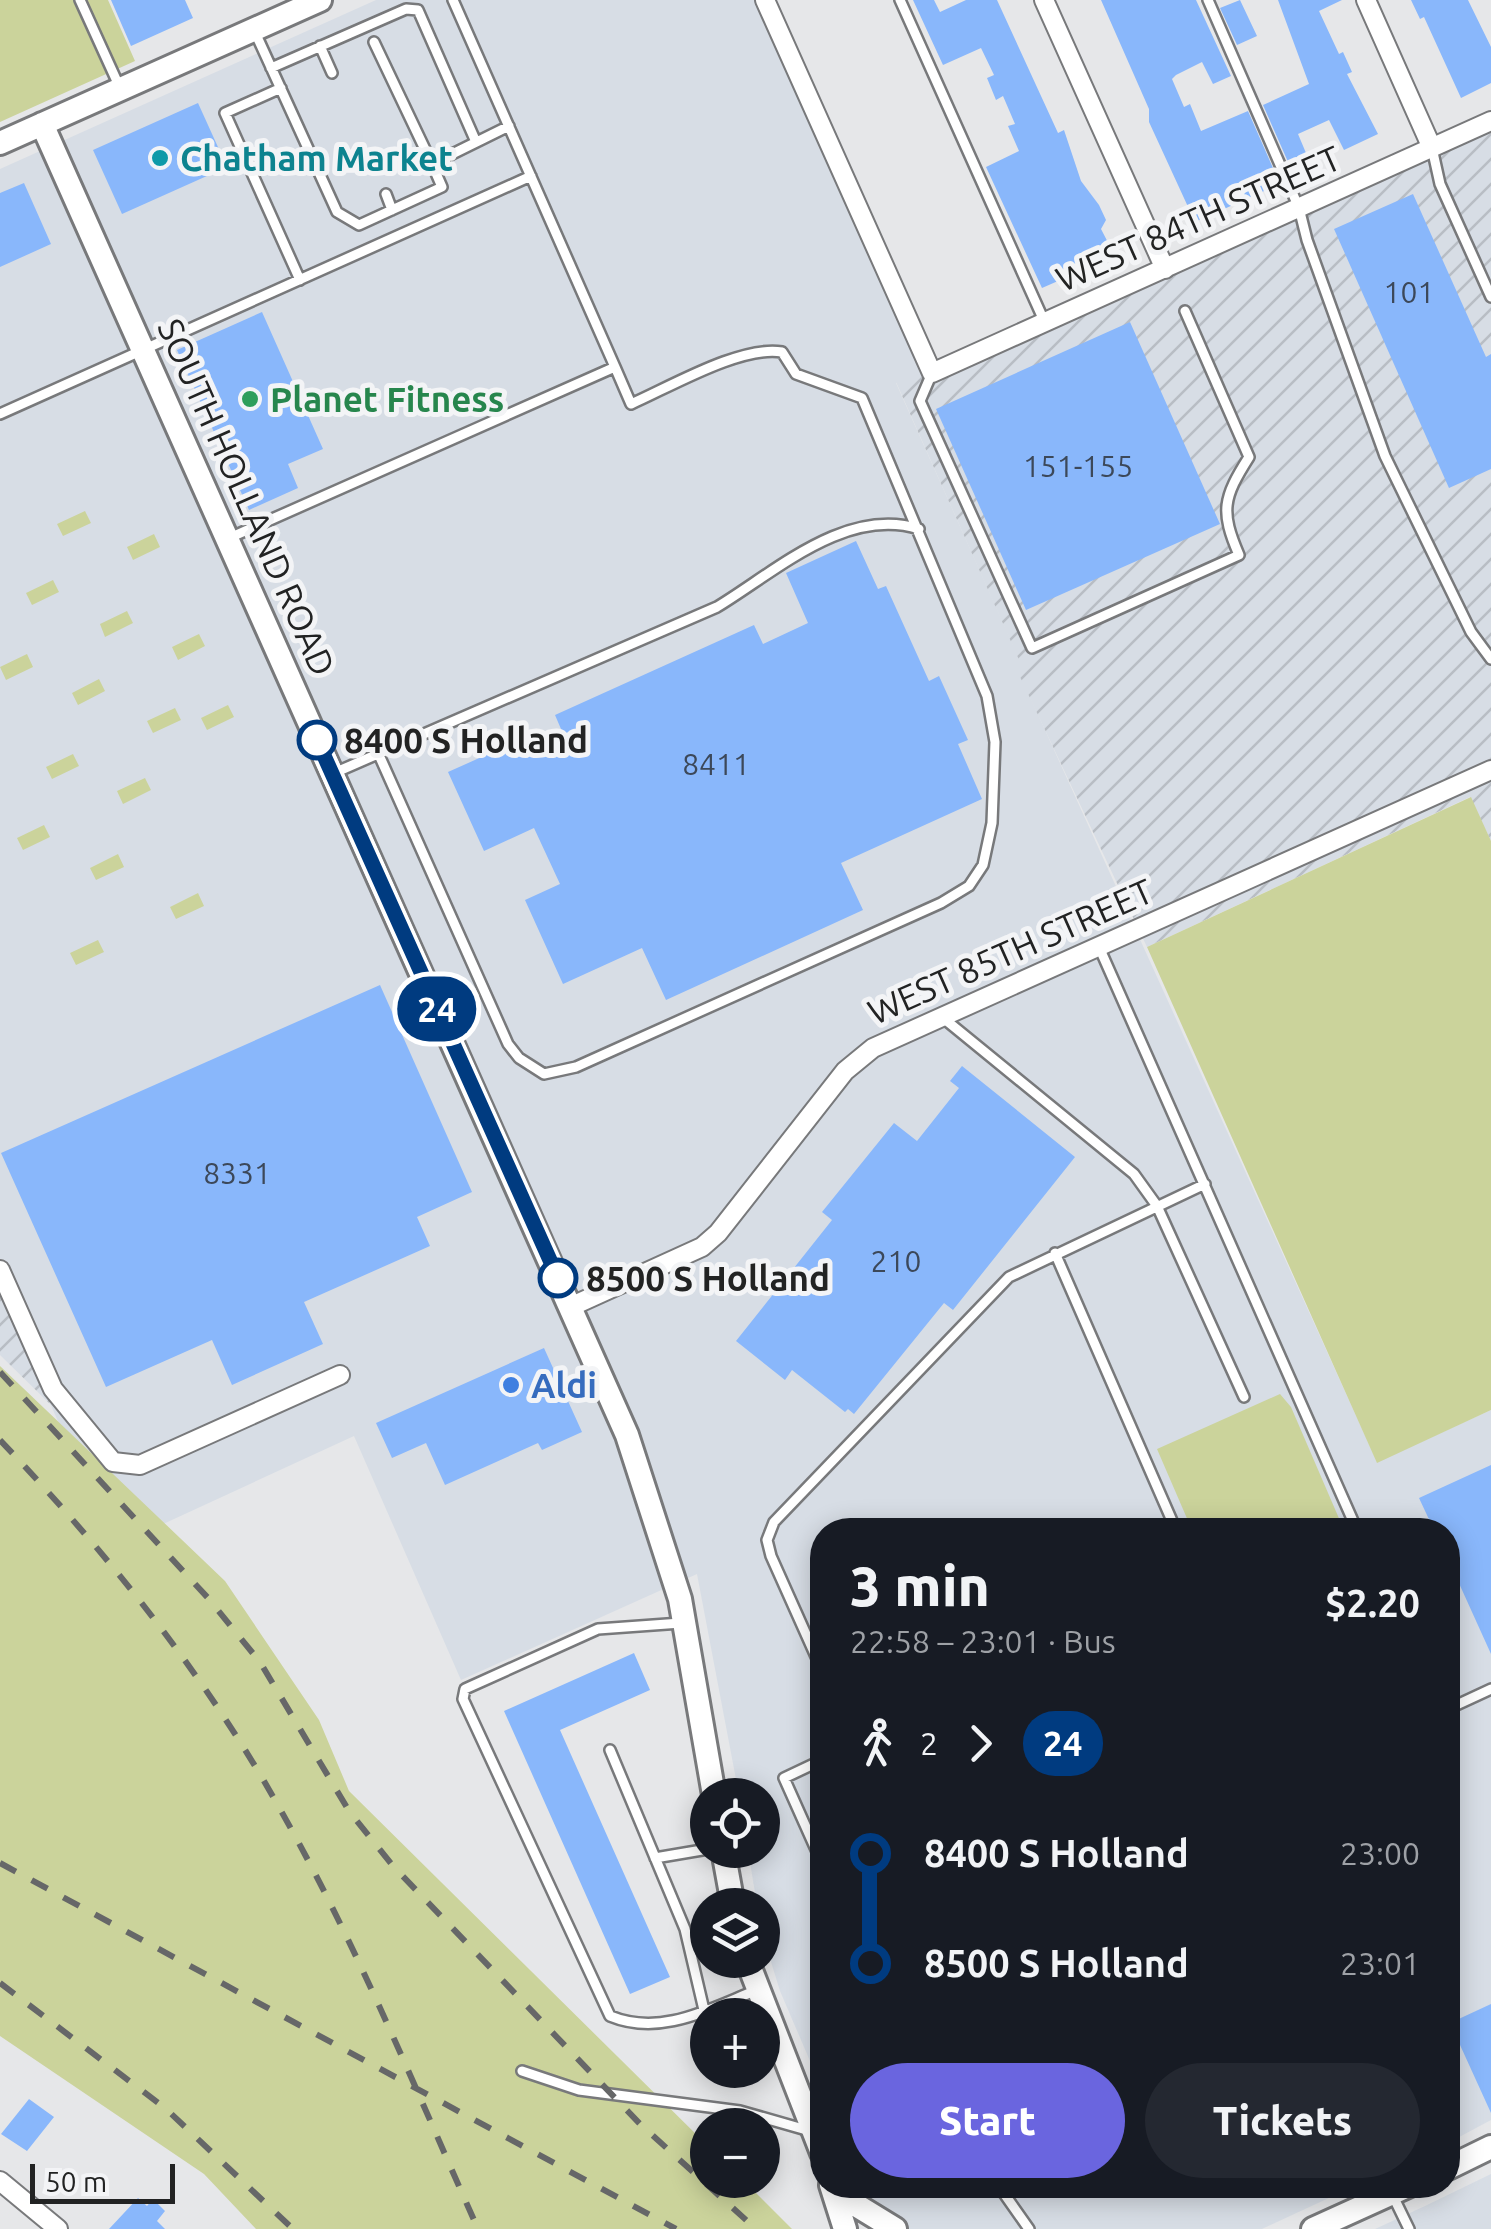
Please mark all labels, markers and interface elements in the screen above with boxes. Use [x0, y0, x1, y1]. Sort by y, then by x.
street label: WEST 84TH STREET [1049, 137, 1347, 299]
place label: Chatham Market [180, 138, 453, 178]
marker: Chatham Market [149, 147, 171, 169]
house number: 101 [1384, 275, 1434, 309]
street label: SOUTH HOLLAND ROAD [150, 313, 344, 681]
place label: Planet Fitness [270, 379, 504, 419]
marker: Planet Fitness [239, 388, 261, 410]
house number: 151-155 [1023, 449, 1133, 483]
place label: 8400 S Holland [344, 720, 588, 760]
marker: 8400 S Holland [298, 721, 336, 759]
house number: 8411 [682, 747, 750, 781]
street label: WEST 85TH STREET [861, 870, 1159, 1032]
line badge: 24 [392, 976, 482, 1042]
text: 24 [417, 989, 457, 1029]
house number: 8331 [203, 1156, 271, 1190]
house number: 210 [871, 1244, 921, 1278]
place label: 8500 S Holland [586, 1258, 830, 1298]
marker: 8500 S Holland [539, 1259, 577, 1297]
place label: Aldi [531, 1365, 597, 1405]
marker: Aldi [500, 1374, 522, 1396]
text: 3 min [850, 1555, 990, 1616]
text: $2.20 [1325, 1582, 1420, 1624]
text: 22:58 – 23:01 · Bus [850, 1623, 1116, 1659]
icon: walk [850, 1716, 905, 1771]
icon: forward [953, 1716, 1008, 1771]
text: 24 [1043, 1723, 1083, 1763]
text: 2 [920, 1725, 938, 1761]
map controls [690, 1778, 780, 2198]
button: locate [690, 1778, 780, 1868]
text: 8400 S Holland [924, 1832, 1189, 1874]
text: 23:00 [1340, 1835, 1420, 1871]
button: layers [690, 1888, 780, 1978]
text: 8500 S Holland [924, 1942, 1189, 1984]
text: 23:01 [1340, 1945, 1420, 1981]
button: + [690, 1998, 780, 2088]
button: Start [850, 2063, 1125, 2178]
button: Tickets [1145, 2063, 1420, 2178]
button: − [690, 2108, 780, 2198]
scale bar [30, 2159, 175, 2204]
text: 50 m [45, 2166, 107, 2197]

